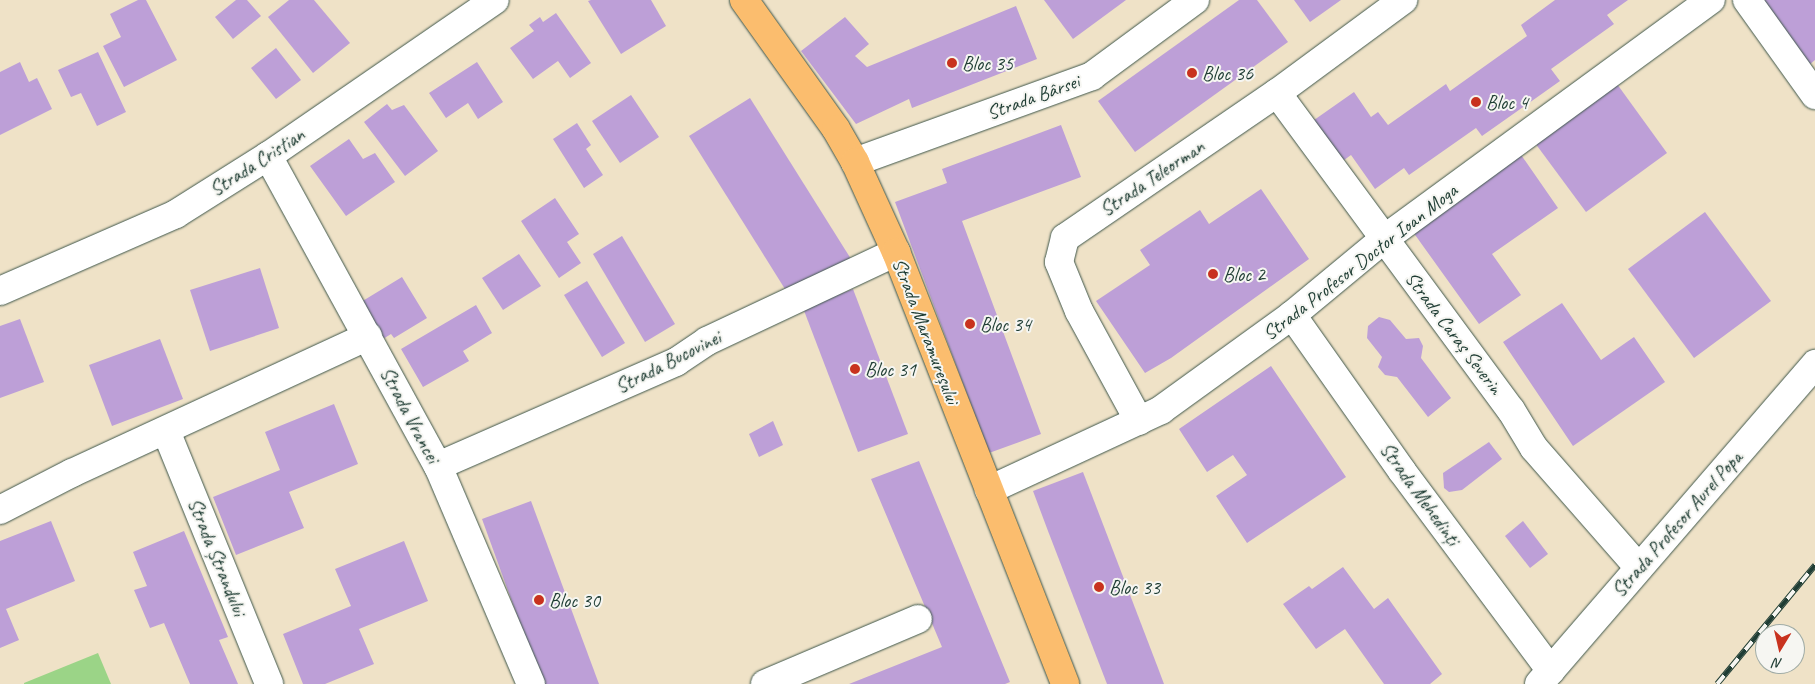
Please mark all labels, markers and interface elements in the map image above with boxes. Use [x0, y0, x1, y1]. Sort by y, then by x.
place label: Bloc 35 [962, 51, 1013, 75]
marker: Bloc 35 [946, 57, 958, 69]
place label: Bloc 36 [1202, 61, 1253, 85]
marker: Bloc 36 [1186, 67, 1198, 79]
street label: Strada Bârsei [983, 69, 1083, 125]
place label: Bloc 4 [1486, 90, 1528, 114]
marker: Bloc 4 [1470, 96, 1482, 108]
street label: Strada Cristian [205, 122, 309, 202]
street label: Strada Teleorman [1095, 134, 1209, 222]
street label: Strada Profesor Doctor Ioan Moga [1258, 179, 1462, 345]
street label: Strada Maramureșului [887, 255, 965, 407]
place label: Bloc 2 [1223, 262, 1265, 286]
street label: Strada Caraș Severin [1400, 267, 1508, 399]
marker: Bloc 2 [1207, 268, 1219, 280]
place label: Bloc 34 [980, 312, 1031, 336]
marker: Bloc 34 [964, 318, 976, 330]
street label: Strada Bucovinei [611, 325, 725, 399]
place label: Bloc 31 [865, 357, 916, 381]
street label: Strada Vrancei [375, 363, 445, 467]
marker: Bloc 31 [849, 363, 861, 375]
street label: Strada Mehedinți [1375, 438, 1465, 550]
street label: Strada Profesor Aurel Popa [1607, 446, 1747, 602]
street label: Strada Ștrandului [183, 495, 251, 619]
place label: Bloc 33 [1109, 575, 1160, 599]
marker: Bloc 33 [1093, 581, 1105, 593]
place label: Bloc 30 [549, 588, 600, 612]
marker: Bloc 30 [533, 594, 545, 606]
north arrow [1755, 624, 1805, 674]
text: N [1772, 654, 1783, 672]

